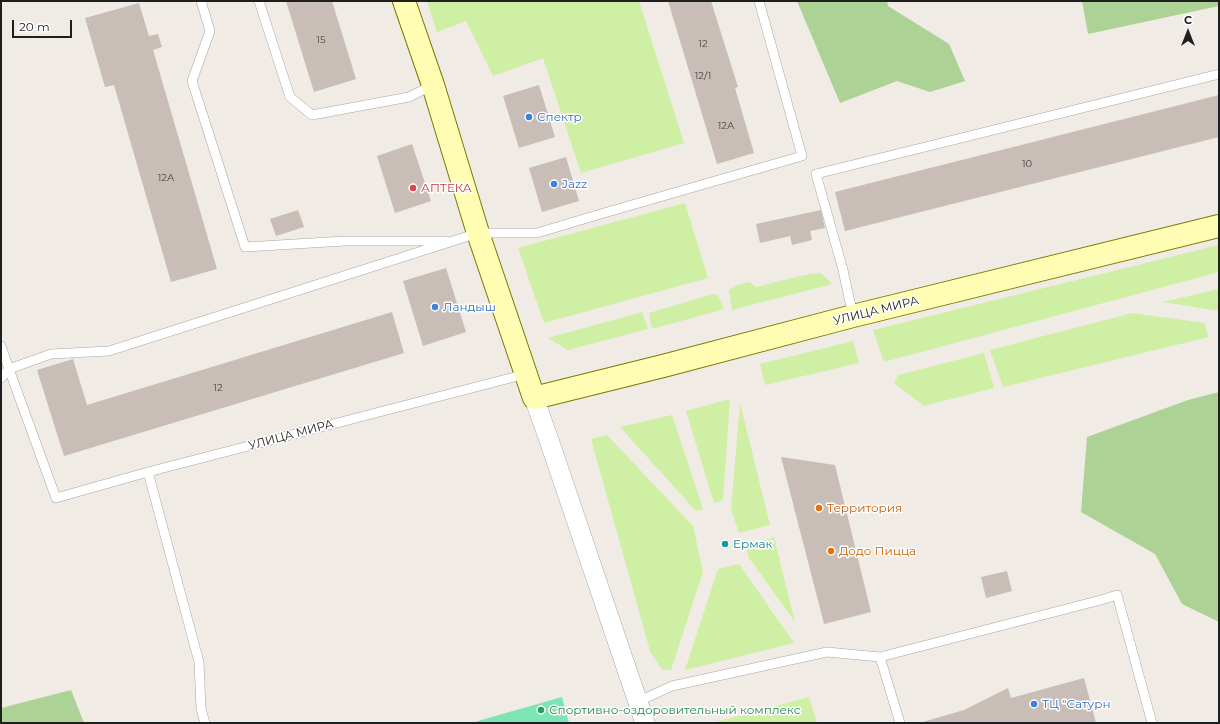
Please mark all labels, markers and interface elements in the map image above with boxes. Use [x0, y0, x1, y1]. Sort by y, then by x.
scale bar [14, 12, 74, 38]
north arrow [1168, 12, 1208, 52]
text: С [1184, 13, 1192, 27]
text: 20 m [19, 19, 50, 34]
house number: 15 [316, 34, 326, 46]
house number: 12 [698, 38, 708, 50]
house number: 12/1 [695, 70, 711, 82]
place label: Спектр [537, 110, 582, 124]
marker: Спектр [524, 112, 534, 122]
house number: 12А [718, 120, 734, 132]
house number: 10 [1022, 158, 1032, 170]
house number: 12А [158, 172, 174, 184]
place label: Jazz [562, 177, 587, 191]
marker: Jazz [549, 179, 559, 189]
place label: АПТЕКА [421, 181, 472, 195]
marker: АПТЕКА [408, 183, 418, 193]
street label: УЛИЦА МИРА [832, 293, 920, 329]
place label: Ландыш [443, 300, 496, 314]
marker: Ландыш [430, 302, 440, 312]
house number: 12 [213, 382, 223, 394]
street label: УЛИЦА МИРА [247, 417, 335, 453]
place label: Территория [827, 501, 902, 515]
marker: Территория [814, 503, 824, 513]
place label: Ермак [733, 537, 773, 551]
marker: Ермак [720, 539, 730, 549]
place label: Додо Пицца [839, 544, 916, 558]
marker: Додо Пицца [826, 546, 836, 556]
place label: ТЦ "Сатурн [1042, 697, 1111, 711]
marker: ТЦ "Сатурн [1029, 699, 1039, 709]
place label: Спортивно-оздоровительный комплекс [549, 703, 800, 717]
marker: Спортивно-оздоровительный комплекс [536, 705, 546, 715]

